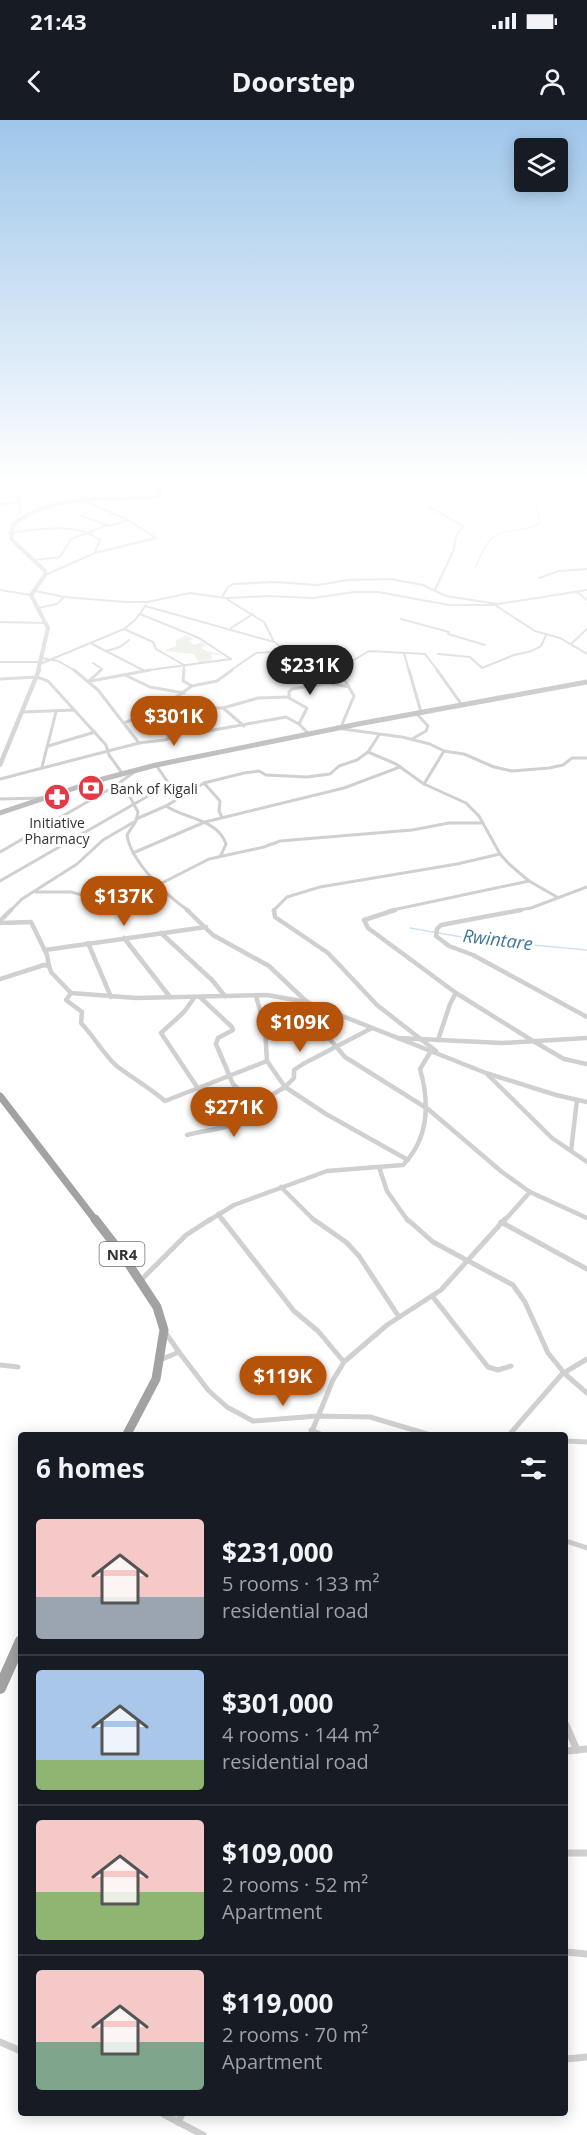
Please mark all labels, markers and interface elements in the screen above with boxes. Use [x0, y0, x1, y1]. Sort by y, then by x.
text: 21:43 [30, 6, 87, 36]
text: Doorstep [232, 63, 355, 100]
icon: back [18, 65, 51, 98]
icon: person [536, 65, 569, 98]
map controls [514, 138, 568, 192]
button: layers [514, 138, 568, 192]
pin: $231K [268, 645, 352, 696]
text: $231K [280, 651, 340, 678]
pin: $301K [132, 696, 216, 747]
text: $301K [144, 702, 204, 729]
bank icon: Bank of Kigali [76, 773, 106, 803]
place label: Bank of Kigali [110, 779, 198, 798]
pharmacy icon: Initiative Pharmacy [42, 782, 72, 812]
place label: Initiative Pharmacy [25, 813, 90, 848]
pin: $137K [82, 876, 166, 927]
text: $137K [94, 882, 154, 909]
water label: Rwintare [462, 923, 534, 955]
pin: $109K [258, 1002, 342, 1053]
text: $109K [270, 1008, 330, 1035]
pin: $271K [192, 1087, 276, 1138]
text: $271K [204, 1093, 264, 1120]
road number: NR4 [100, 1242, 144, 1266]
pin: $119K [241, 1356, 325, 1407]
text: $119K [253, 1362, 313, 1389]
text: 6 homes [36, 1450, 145, 1486]
icon: filters [517, 1452, 550, 1485]
text: $231,000 [222, 1534, 333, 1570]
icon: home [84, 1543, 156, 1615]
text: 5 rooms · 133 m² [222, 1570, 380, 1597]
text: residential road [222, 1597, 369, 1624]
text: $301,000 [222, 1685, 333, 1721]
icon: home [84, 1694, 156, 1766]
text: 4 rooms · 144 m² [222, 1721, 380, 1748]
text: residential road [222, 1748, 369, 1775]
text: $109,000 [222, 1835, 333, 1871]
icon: home [84, 1844, 156, 1916]
text: 2 rooms · 52 m² [222, 1871, 368, 1898]
text: Apartment [222, 1898, 322, 1925]
text: $119,000 [222, 1985, 333, 2021]
icon: home [84, 1994, 156, 2066]
text: 2 rooms · 70 m² [222, 2021, 368, 2048]
text: Apartment [222, 2048, 322, 2075]

